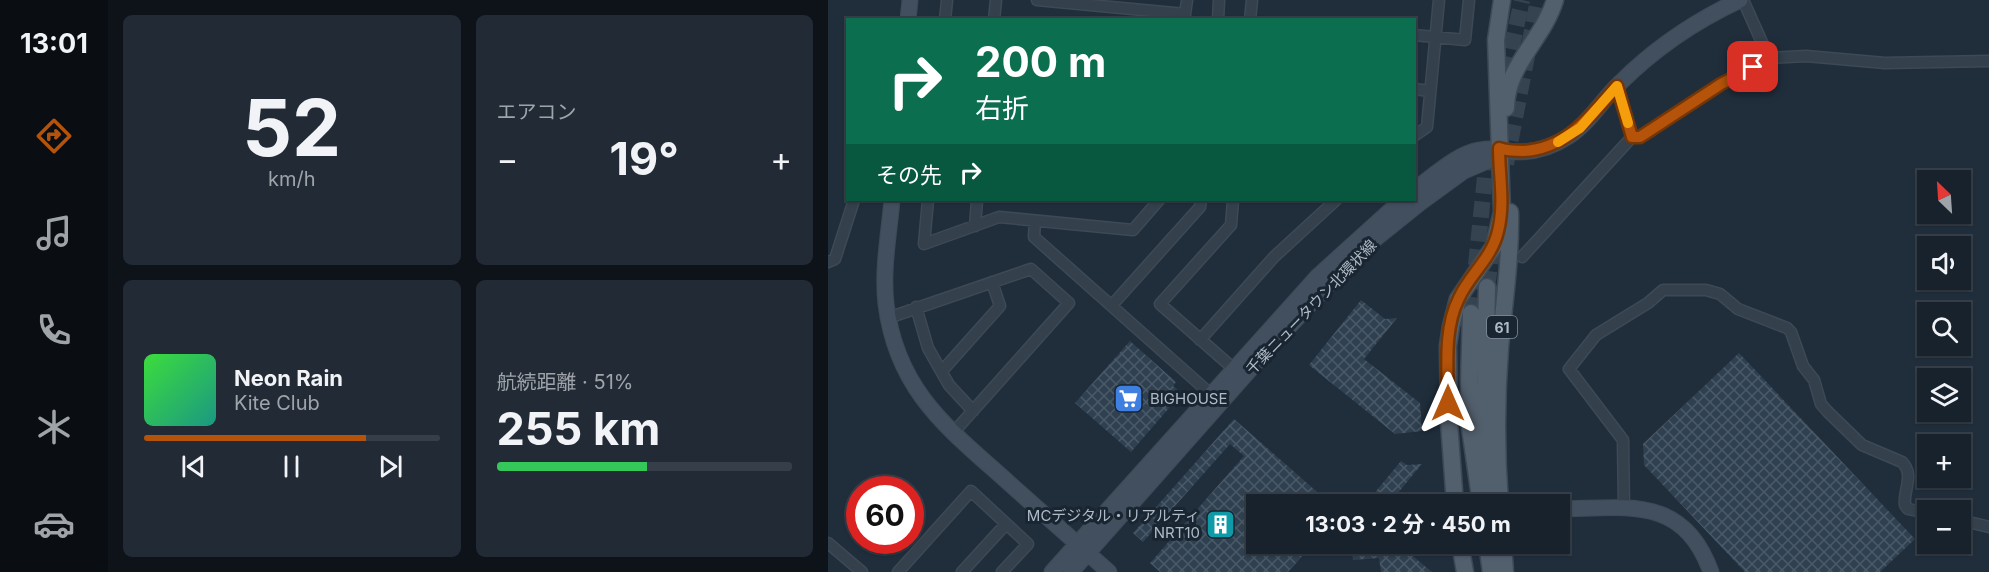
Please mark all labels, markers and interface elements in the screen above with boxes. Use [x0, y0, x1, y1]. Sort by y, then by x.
text: 13:01 [20, 27, 88, 60]
text: 200 m [975, 36, 1106, 87]
pin [1727, 41, 1778, 92]
icon: right [876, 42, 954, 120]
icon: arrive [1736, 50, 1769, 83]
text: 52 [242, 80, 341, 175]
text: 右折 [975, 92, 1029, 125]
text: エアコン [497, 100, 577, 124]
icon: directions [33, 115, 75, 157]
text: 19° [610, 131, 679, 186]
text: − [497, 139, 518, 179]
text: + [770, 139, 792, 179]
icon: right [954, 156, 987, 189]
text: その先 [876, 162, 942, 188]
text: km/h [268, 167, 316, 191]
north arrow [1917, 170, 1971, 224]
map controls [1917, 170, 1971, 554]
icon: music [33, 212, 75, 254]
street label: 千葉ニュータウン北環状線 [1242, 236, 1380, 378]
button: sound [1917, 236, 1971, 290]
button: search [1917, 302, 1971, 356]
icon: phone [33, 309, 75, 351]
road number: 61 [1487, 316, 1517, 338]
text: Neon Rain [234, 365, 343, 391]
button: layers [1917, 368, 1971, 422]
text: 航続距離 · 51% [497, 370, 633, 394]
position arrow [1416, 371, 1480, 435]
supermarket icon: BIGHOUSE [1113, 382, 1145, 414]
place label: BIGHOUSE [1150, 389, 1227, 408]
text: Kite Club [234, 391, 320, 415]
text: 255 km [497, 401, 660, 456]
icon: climate [33, 406, 75, 448]
button: + [1917, 434, 1971, 488]
icon: previous [177, 450, 210, 483]
icon: pause [275, 450, 308, 483]
icon: next [374, 450, 407, 483]
speed limit sign: 60 [846, 476, 924, 554]
button: − [1917, 500, 1971, 554]
icon: car [33, 503, 75, 545]
place label: MCデジタル・リアルティ NRT10 [1027, 506, 1200, 542]
building icon: MCデジタル・リアルティ NRT10 [1205, 508, 1237, 540]
text: 13:03 · 2 分 · 450 m [1305, 511, 1511, 537]

